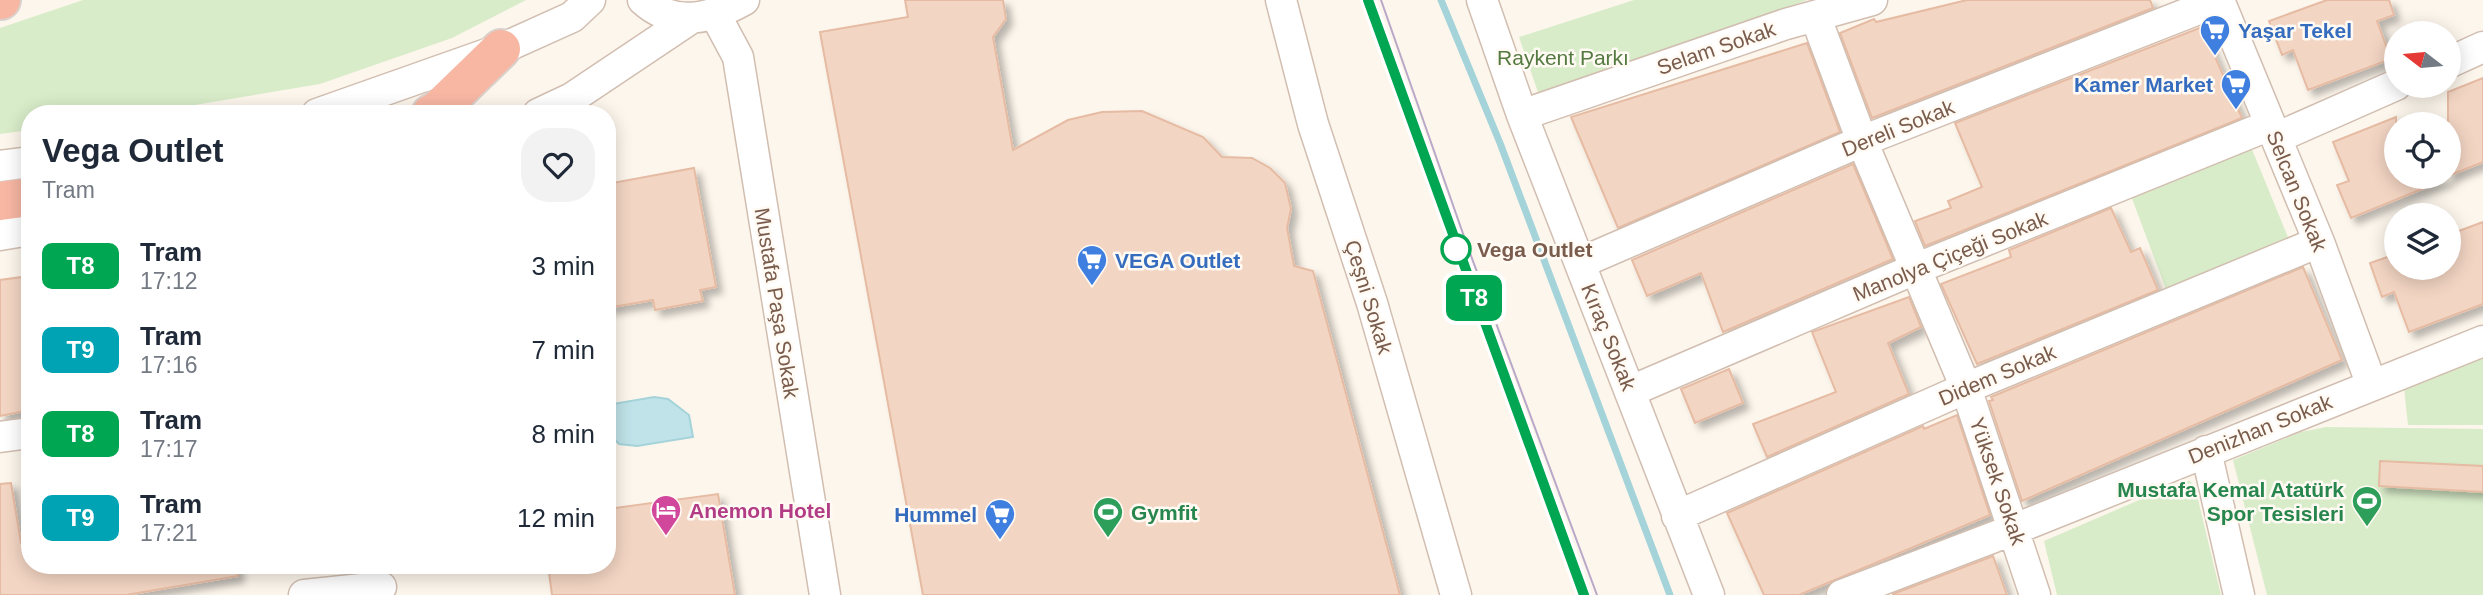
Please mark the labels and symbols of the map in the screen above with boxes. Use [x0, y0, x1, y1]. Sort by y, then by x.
supermarket icon: Yaşar Tekel [2198, 13, 2232, 57]
street label: Selam Sokak [1654, 17, 1779, 79]
place label: Yaşar Tekel [2238, 19, 2352, 42]
north arrow [2384, 21, 2460, 98]
park label: Raykent Parkı [1497, 46, 1629, 69]
supermarket icon: Kamer Market [2219, 67, 2253, 111]
place label: Kamer Market [2074, 73, 2213, 96]
street label: Dereli Sokak [1838, 95, 1958, 161]
street label: Selcan Sokak [2262, 127, 2332, 255]
street label: Mustafa Paşa Sokak [751, 206, 804, 400]
street label: Manolya Çiçeği Sokak [1849, 206, 2051, 306]
marker: Vega Outlet [1441, 234, 1471, 264]
street label: Çeşni Sokak [1341, 237, 1397, 357]
place label: Vega Outlet [1477, 238, 1593, 261]
supermarket icon: VEGA Outlet [1075, 243, 1109, 287]
place label: VEGA Outlet [1115, 249, 1240, 272]
line badge: T8 [1442, 275, 1506, 321]
street label: Kıraç Sokak [1577, 280, 1641, 394]
street label: Didem Sokak [1935, 340, 2059, 410]
street label: Denizhan Sokak [2185, 390, 2336, 468]
street label: Yüksek Sokak [1965, 414, 2031, 548]
place label: Mustafa Kemal Atatürk Spor Tesisleri [2117, 478, 2344, 525]
sports icon: Mustafa Kemal Atatürk Spor Tesisleri [2350, 484, 2384, 528]
hotel icon: Anemon Hotel [649, 493, 683, 537]
sports icon: Gymfit [1091, 495, 1125, 539]
supermarket icon: Hummel [983, 497, 1017, 541]
place label: Anemon Hotel [689, 499, 831, 522]
place label: Gymfit [1131, 501, 1198, 524]
place label: Hummel [894, 503, 977, 526]

